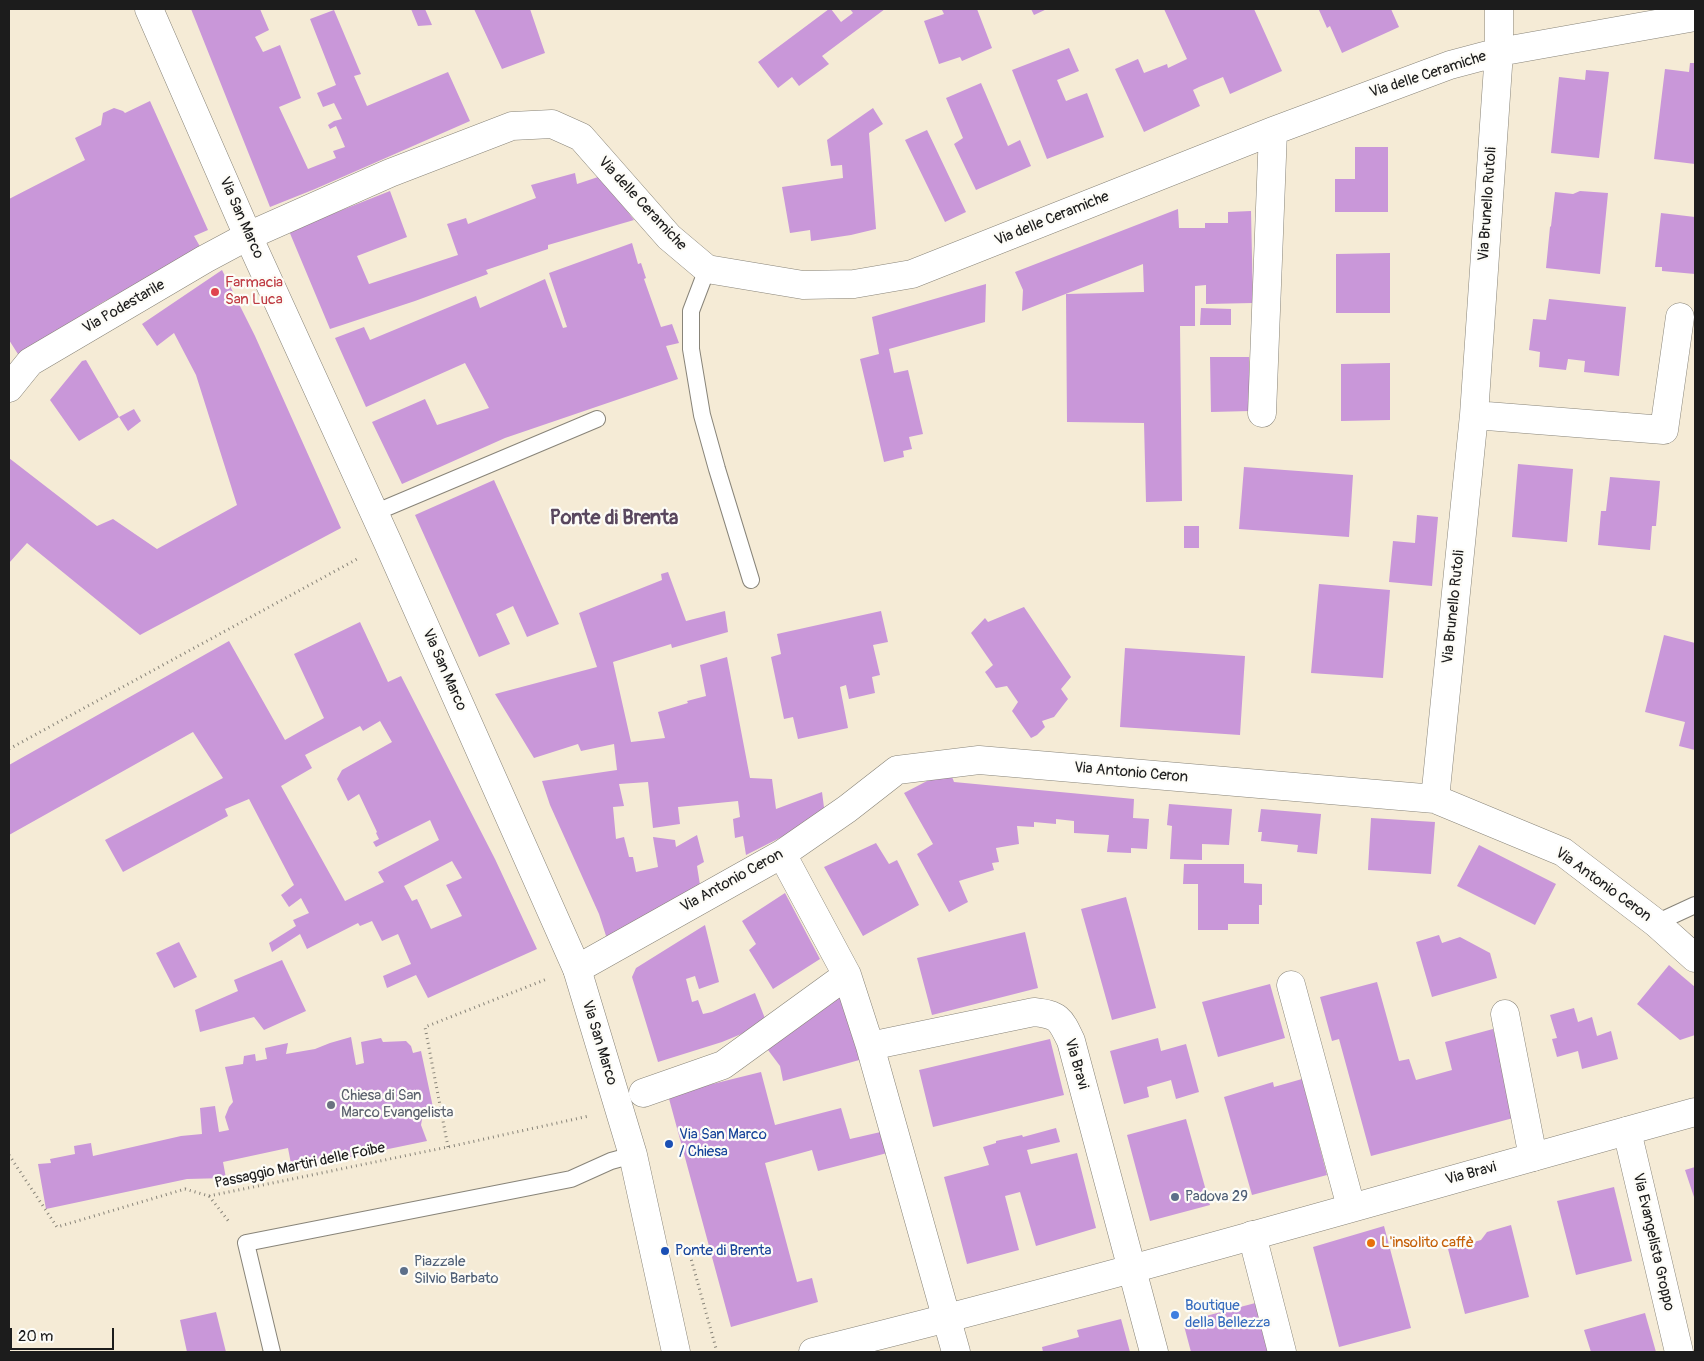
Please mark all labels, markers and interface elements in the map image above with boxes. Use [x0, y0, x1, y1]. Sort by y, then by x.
street label: Via delle Ceramiche [1367, 48, 1489, 102]
street label: Via Brunello Rutoli [1475, 146, 1501, 262]
street label: Via delle Ceramiche [594, 153, 690, 255]
street label: Via San Marco [215, 174, 267, 262]
street label: Via delle Ceramiche [992, 188, 1112, 250]
place label: Farmacia San Luca [225, 274, 283, 309]
street label: Via Podestarile [80, 276, 168, 338]
marker: Farmacia San Luca [209, 286, 221, 298]
district label: Ponte di Brenta [550, 507, 678, 531]
street label: Via Brunello Rutoli [1439, 549, 1469, 665]
street label: Via San Marco [418, 626, 470, 714]
street label: Via Antonio Ceron [1073, 759, 1189, 787]
street label: Via Antonio Ceron [1551, 844, 1655, 926]
street label: Via Antonio Ceron [678, 845, 786, 917]
street label: Via San Marco [578, 998, 620, 1088]
street label: Via Bravi [1060, 1036, 1092, 1092]
place label: Chiesa di San Marco Evangelista [341, 1087, 454, 1122]
marker: Chiesa di San Marco Evangelista [325, 1099, 337, 1111]
place label: Via San Marco / Chiesa [679, 1126, 767, 1161]
marker: Via San Marco / Chiesa [663, 1138, 675, 1150]
street label: Passaggio Martiri delle Foibe [213, 1139, 387, 1193]
street label: Via Bravi [1443, 1159, 1499, 1189]
street label: Via Evangelista Groppo [1628, 1171, 1678, 1313]
place label: Padova 29 [1185, 1188, 1248, 1206]
marker: Padova 29 [1169, 1191, 1181, 1203]
place label: L'insolito caffè [1381, 1234, 1474, 1252]
marker: L'insolito caffè [1365, 1237, 1377, 1249]
place label: Ponte di Brenta [675, 1242, 771, 1260]
marker: Ponte di Brenta [659, 1245, 671, 1257]
place label: Piazzale Silvio Barbato [414, 1253, 499, 1288]
marker: Piazzale Silvio Barbato [398, 1265, 410, 1277]
place label: Boutique della Bellezza [1185, 1297, 1270, 1332]
marker: Boutique della Bellezza [1169, 1309, 1181, 1321]
scale bar [12, 1318, 116, 1350]
text: 20 m [18, 1327, 53, 1346]

